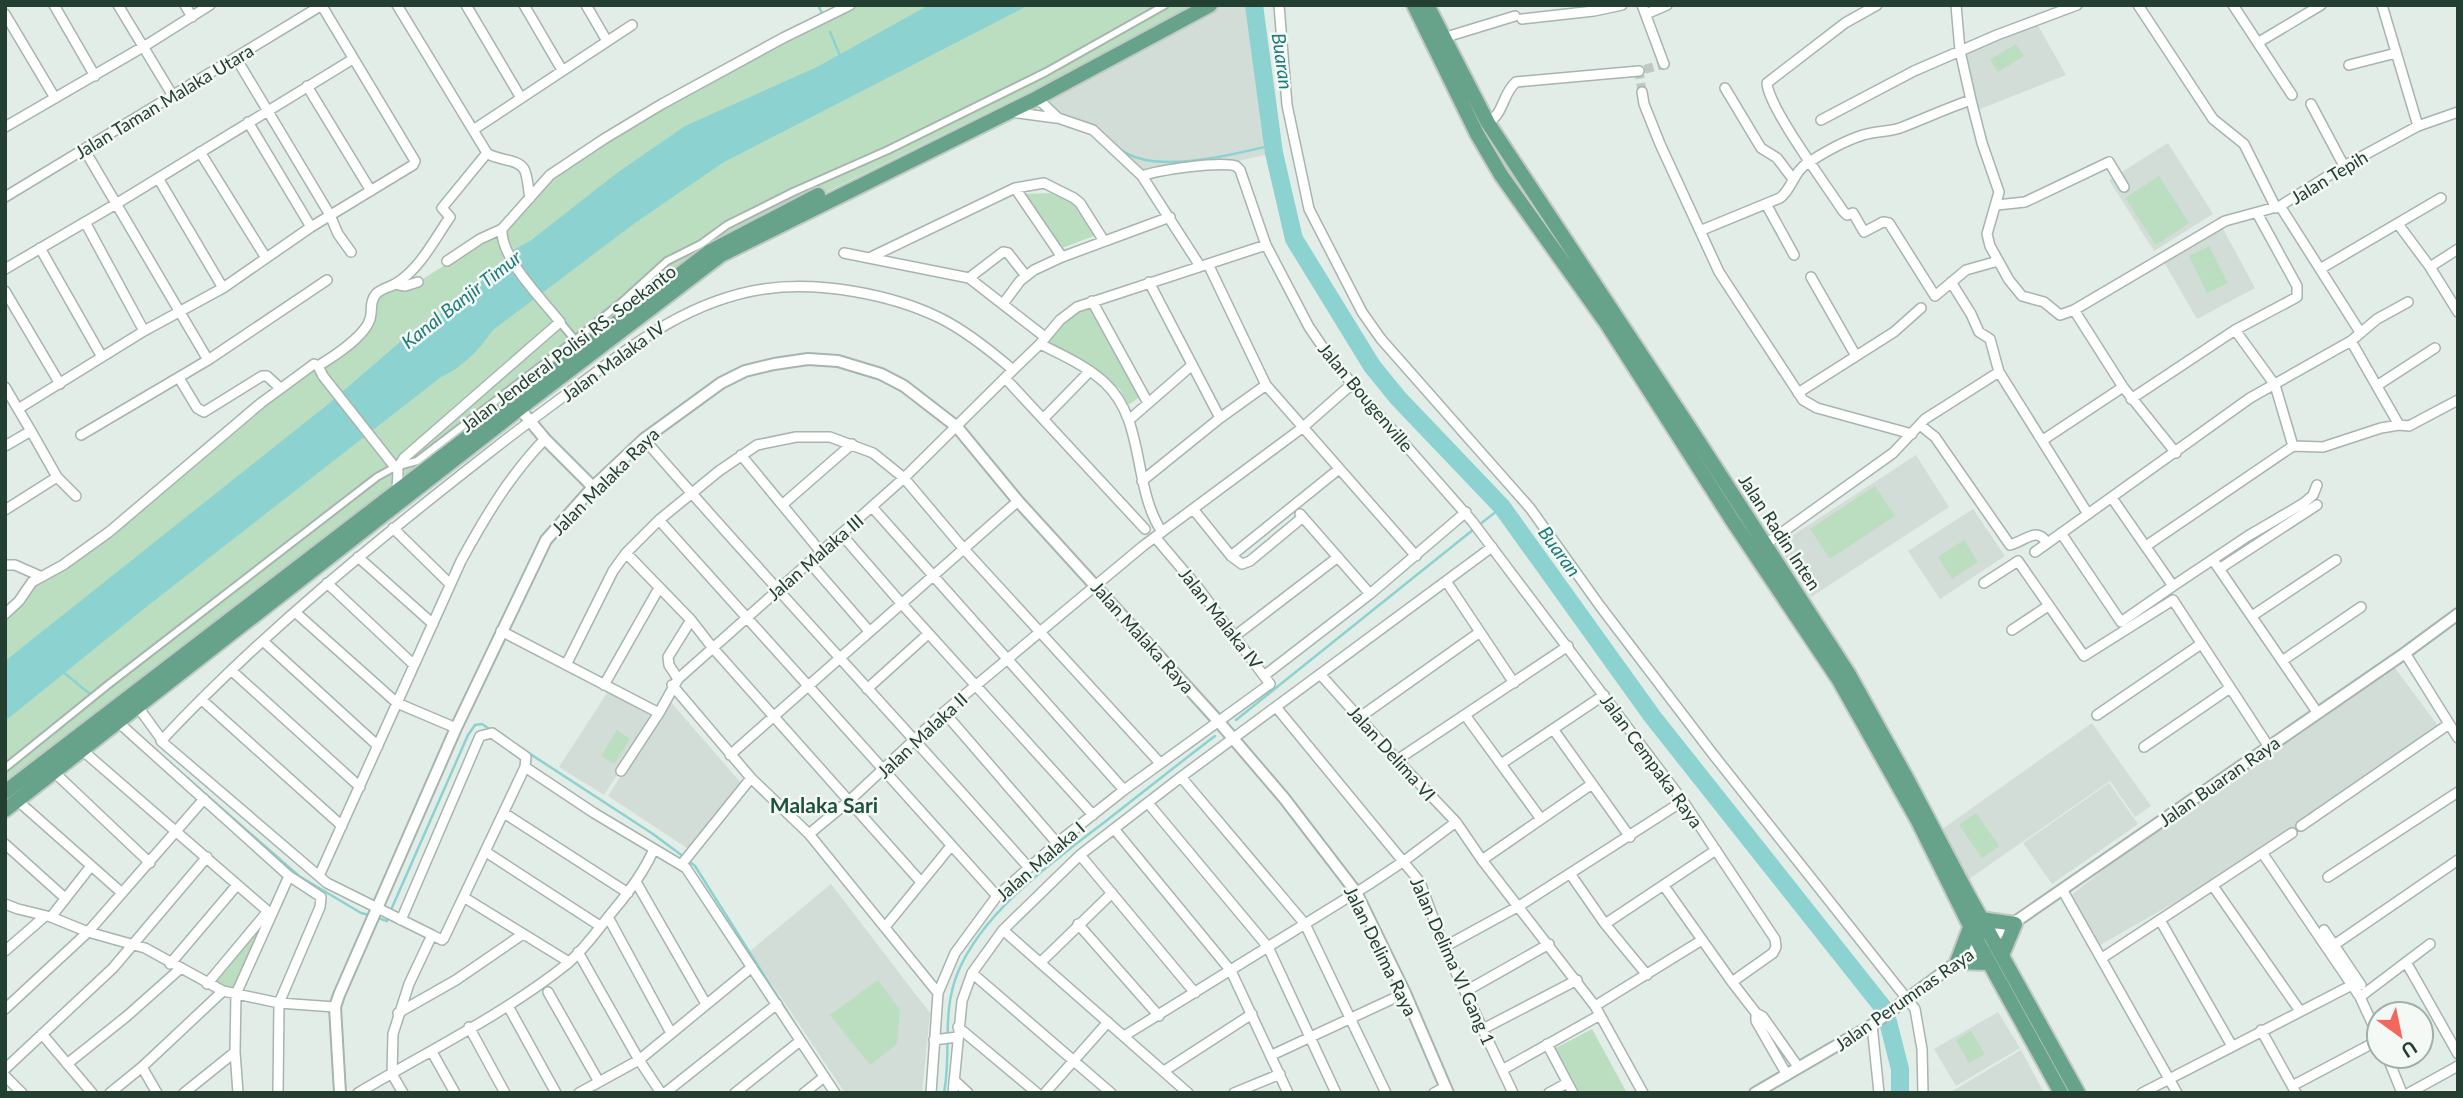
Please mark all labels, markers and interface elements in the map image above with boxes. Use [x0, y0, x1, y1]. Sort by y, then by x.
water label: Buaran [1268, 31, 1298, 91]
street label: Jalan Taman Malaka Utara [71, 39, 257, 163]
street label: Jalan Tepih [2287, 145, 2371, 209]
water label: Kanal Banjir Timur [397, 245, 526, 353]
street label: Jalan Jenderal Polisi RS. Soekanto [456, 260, 680, 436]
street label: Jalan Malaka IV [557, 316, 670, 406]
street label: Jalan Bougenville [1314, 338, 1418, 456]
street label: Jalan Malaka Raya [547, 423, 663, 539]
street label: Jalan Radin Inten [1734, 470, 1826, 594]
street label: Jalan Malaka III [762, 509, 868, 605]
water label: Buaran [1534, 521, 1586, 581]
street label: Jalan Malaka IV [1175, 563, 1268, 674]
street label: Jalan Malaka Raya [1087, 576, 1199, 698]
street label: Jalan Malaka II [872, 688, 972, 782]
street label: Jalan Cempaka Raya [1596, 690, 1708, 832]
street label: Jalan Delima VI [1343, 701, 1441, 805]
street label: Jalan Buaran Raya [2154, 731, 2284, 831]
district label: Malaka Sari [770, 792, 878, 817]
street label: Jalan Malaka I [991, 816, 1089, 906]
street label: Jalan Delima VI Gang 1 [1406, 874, 1500, 1048]
street label: Jalan Delima Raya [1340, 882, 1422, 1020]
street label: Jalan Perumnas Raya [1830, 943, 1978, 1055]
north arrow [2365, 1000, 2435, 1070]
text: U [2397, 1036, 2422, 1063]

